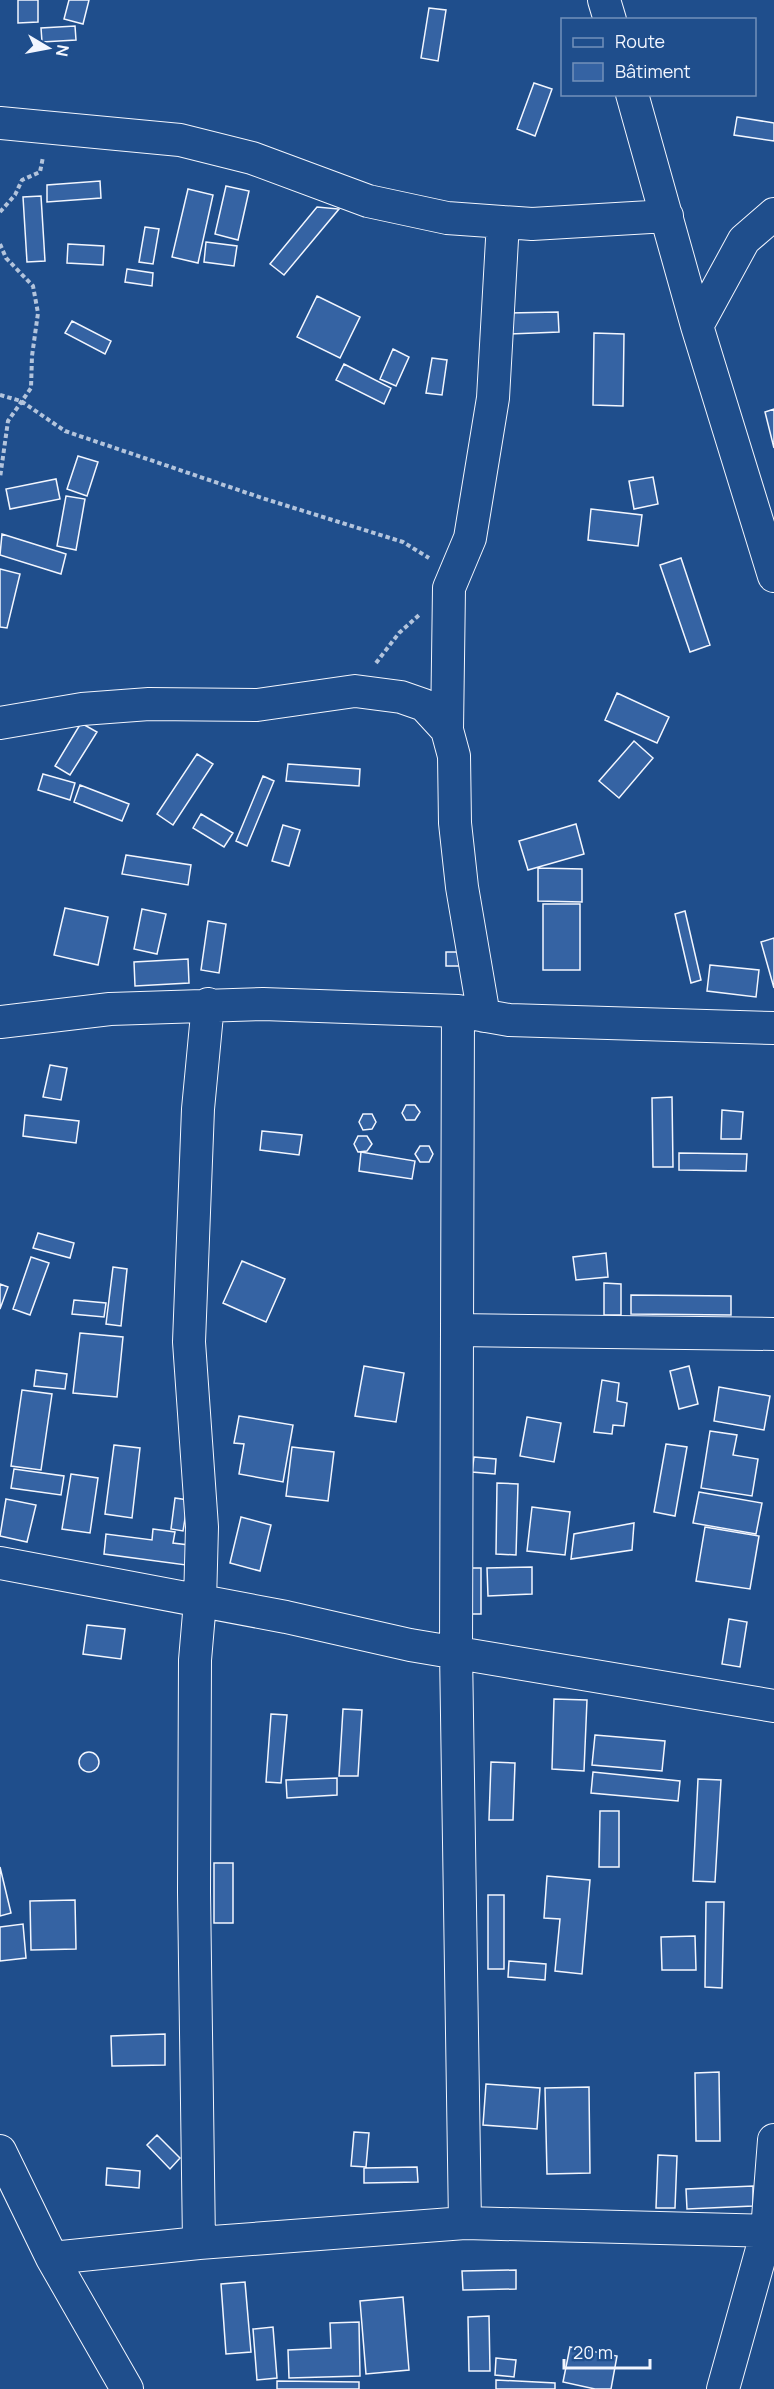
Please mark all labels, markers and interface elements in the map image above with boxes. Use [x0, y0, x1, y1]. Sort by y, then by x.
north arrow [18, 18, 78, 78]
legend [561, 18, 756, 96]
text: Route [615, 29, 665, 53]
text: N [51, 43, 75, 58]
text: Bâtiment [615, 59, 691, 83]
scale bar [564, 2332, 650, 2370]
text: 20 m [573, 2340, 613, 2364]

